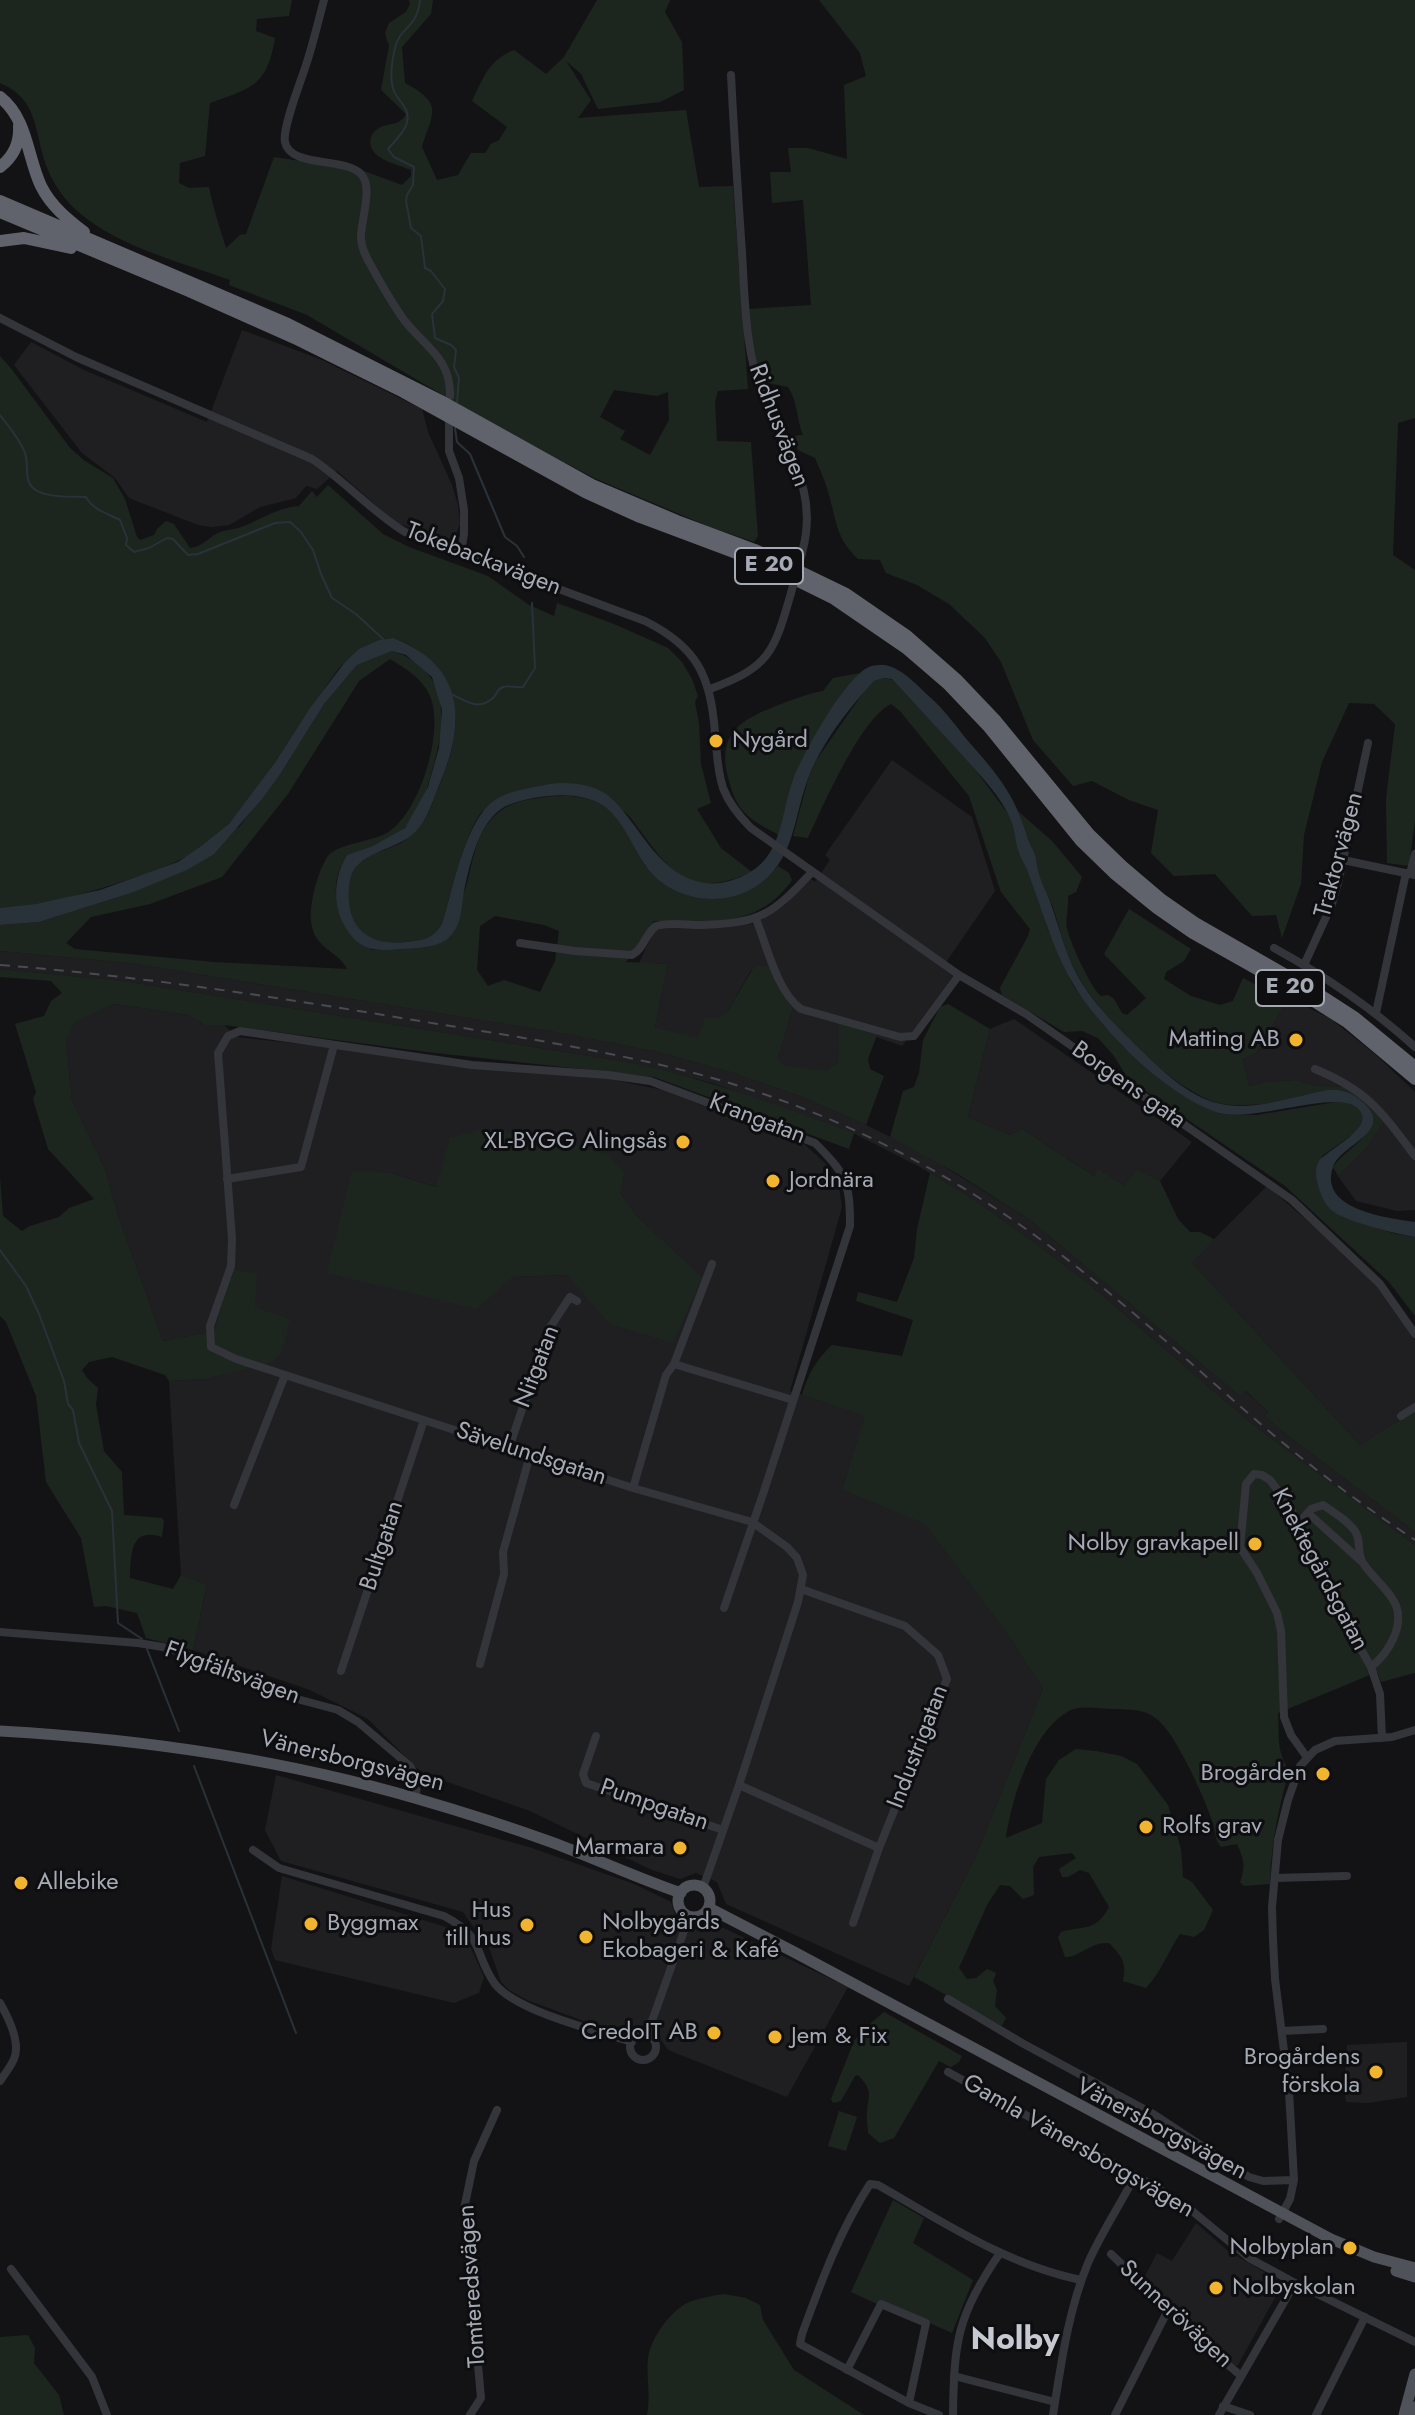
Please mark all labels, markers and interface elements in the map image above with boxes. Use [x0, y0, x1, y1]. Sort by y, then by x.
street label: Ridhusvägen [741, 361, 815, 491]
street label: Tokebackavägen [401, 517, 565, 603]
road number: E 20 [735, 548, 803, 584]
place label: Nygård [732, 727, 808, 755]
marker: Nygård [707, 732, 725, 750]
street label: Traktorvägen [1309, 789, 1371, 921]
road number: E 20 [1256, 970, 1324, 1006]
place label: Matting AB [1169, 1026, 1280, 1054]
marker: Matting AB [1287, 1031, 1305, 1049]
street label: Borgens gata [1066, 1036, 1190, 1136]
street label: Krangatan [705, 1088, 809, 1152]
place label: XL-BYGG Alingsås [484, 1128, 667, 1156]
marker: XL-BYGG Alingsås [674, 1133, 692, 1151]
place label: Jordnära [789, 1167, 874, 1195]
marker: Jordnära [764, 1172, 782, 1190]
street label: Nitgatan [509, 1322, 567, 1412]
street label: Sävelundsgatan [452, 1417, 610, 1493]
street label: Knektegårdsgatan [1264, 1484, 1374, 1656]
street label: Bultgatan [355, 1498, 411, 1594]
place label: Nolby gravkapell [1068, 1530, 1239, 1558]
marker: Nolby gravkapell [1246, 1535, 1264, 1553]
street label: Flygfältsvägen [161, 1636, 303, 1712]
street label: Industrigatan [882, 1681, 956, 1813]
street label: Vänersborgsvägen [257, 1725, 447, 1799]
place label: Brogården [1200, 1760, 1307, 1788]
marker: Brogården [1314, 1765, 1332, 1783]
street label: Pumpgatan [596, 1774, 712, 1838]
place label: Rolfs grav [1162, 1813, 1262, 1841]
marker: Rolfs grav [1137, 1818, 1155, 1836]
place label: Marmara [575, 1834, 664, 1862]
marker: Marmara [671, 1839, 689, 1857]
place label: Allebike [37, 1869, 119, 1897]
marker: Allebike [12, 1874, 30, 1892]
place label: Hus till hus [446, 1897, 511, 1953]
place label: Nolbygårds Ekobageri & Kafé [602, 1909, 779, 1965]
place label: Byggmax [327, 1910, 418, 1938]
marker: Byggmax [302, 1915, 320, 1933]
marker: Hus till hus [518, 1916, 536, 1934]
marker: Nolbygårds Ekobageri & Kafé [577, 1928, 595, 1946]
place label: CredoIT AB [581, 2019, 698, 2047]
place label: Jem & Fix [791, 2023, 887, 2051]
marker: CredoIT AB [705, 2024, 723, 2042]
marker: Jem & Fix [766, 2028, 784, 2046]
place label: Brogårdens förskola [1244, 2044, 1360, 2100]
marker: Brogårdens förskola [1367, 2063, 1385, 2081]
street label: Gamla Vänersborgsvägen [957, 2069, 1199, 2225]
street label: Vänersborgsvägen [1071, 2073, 1251, 2187]
street label: Tomteredsvägen [453, 2204, 493, 2368]
place label: Nolbyplan [1230, 2234, 1334, 2262]
marker: Nolbyplan [1341, 2239, 1359, 2257]
street label: Sunnerövägen [1112, 2255, 1238, 2375]
place label: Nolbyskolan [1232, 2274, 1356, 2302]
marker: Nolbyskolan [1207, 2279, 1225, 2297]
district label: Nolby [971, 2322, 1059, 2360]

